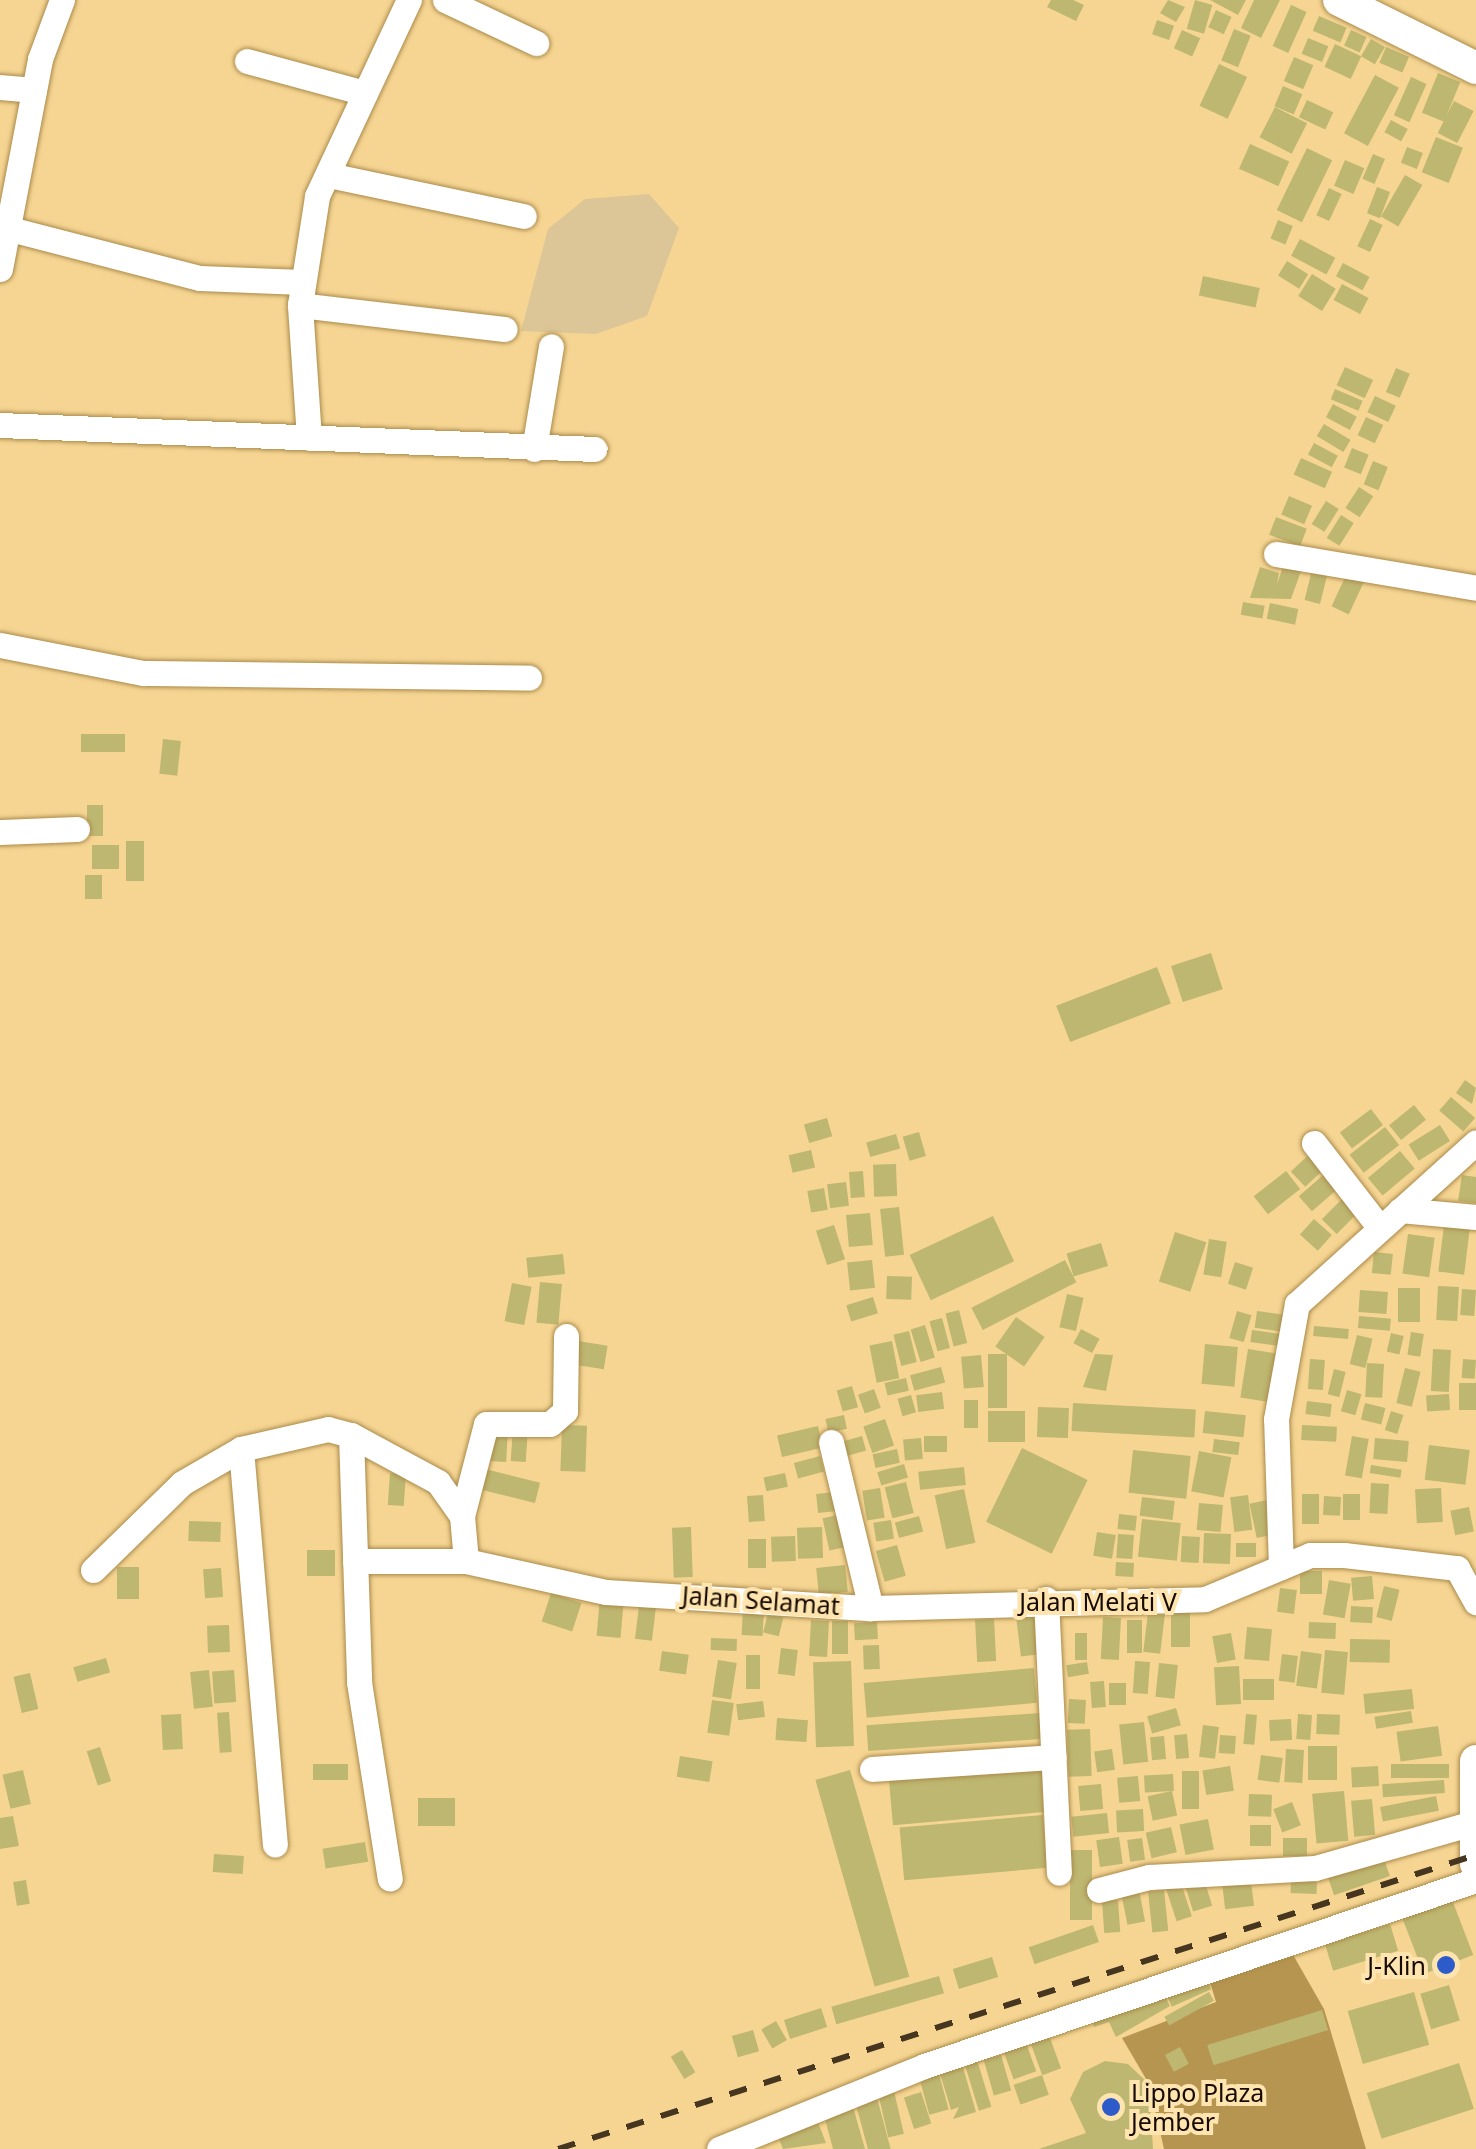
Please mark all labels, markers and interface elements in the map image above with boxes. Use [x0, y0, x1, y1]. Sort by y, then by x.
street label: Jalan Selamat [681, 1580, 841, 1620]
street label: Jalan Melati V [1019, 1586, 1177, 1616]
place label: J-Klin [1367, 1950, 1426, 1980]
marker: J-Klin [1435, 1954, 1457, 1976]
place label: Lippo Plaza Jember [1131, 2078, 1264, 2137]
marker: Lippo Plaza Jember [1100, 2096, 1122, 2118]

